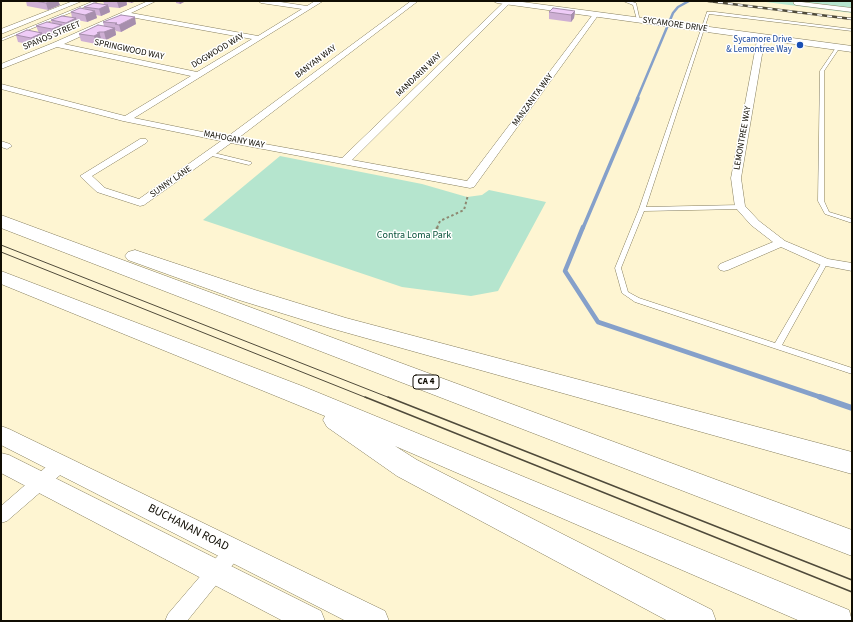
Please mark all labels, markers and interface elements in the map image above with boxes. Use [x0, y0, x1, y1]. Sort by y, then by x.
street label: SYCAMORE DRIVE [642, 15, 708, 35]
street label: SPANOS STREET [22, 19, 82, 53]
street label: DOGWOOD WAY [190, 31, 246, 71]
place label: Sycamore Drive & Lemontree Way [726, 35, 792, 56]
street label: SPRINGWOOD WAY [93, 37, 165, 63]
marker: Sycamore Drive & Lemontree Way [795, 40, 805, 50]
street label: BANYAN WAY [293, 43, 339, 81]
street label: MANDARIN WAY [394, 51, 444, 99]
street label: MANZANITA WAY [510, 72, 556, 128]
street label: LEMONTREE WAY [732, 105, 754, 171]
street label: MAHOGANY WAY [203, 129, 265, 151]
street label: SUNNY LANE [148, 164, 194, 200]
park label: Contra Loma Park [377, 230, 451, 242]
road number: CA 4 [413, 375, 439, 389]
street label: BUCHANAN ROAD [145, 501, 231, 555]

